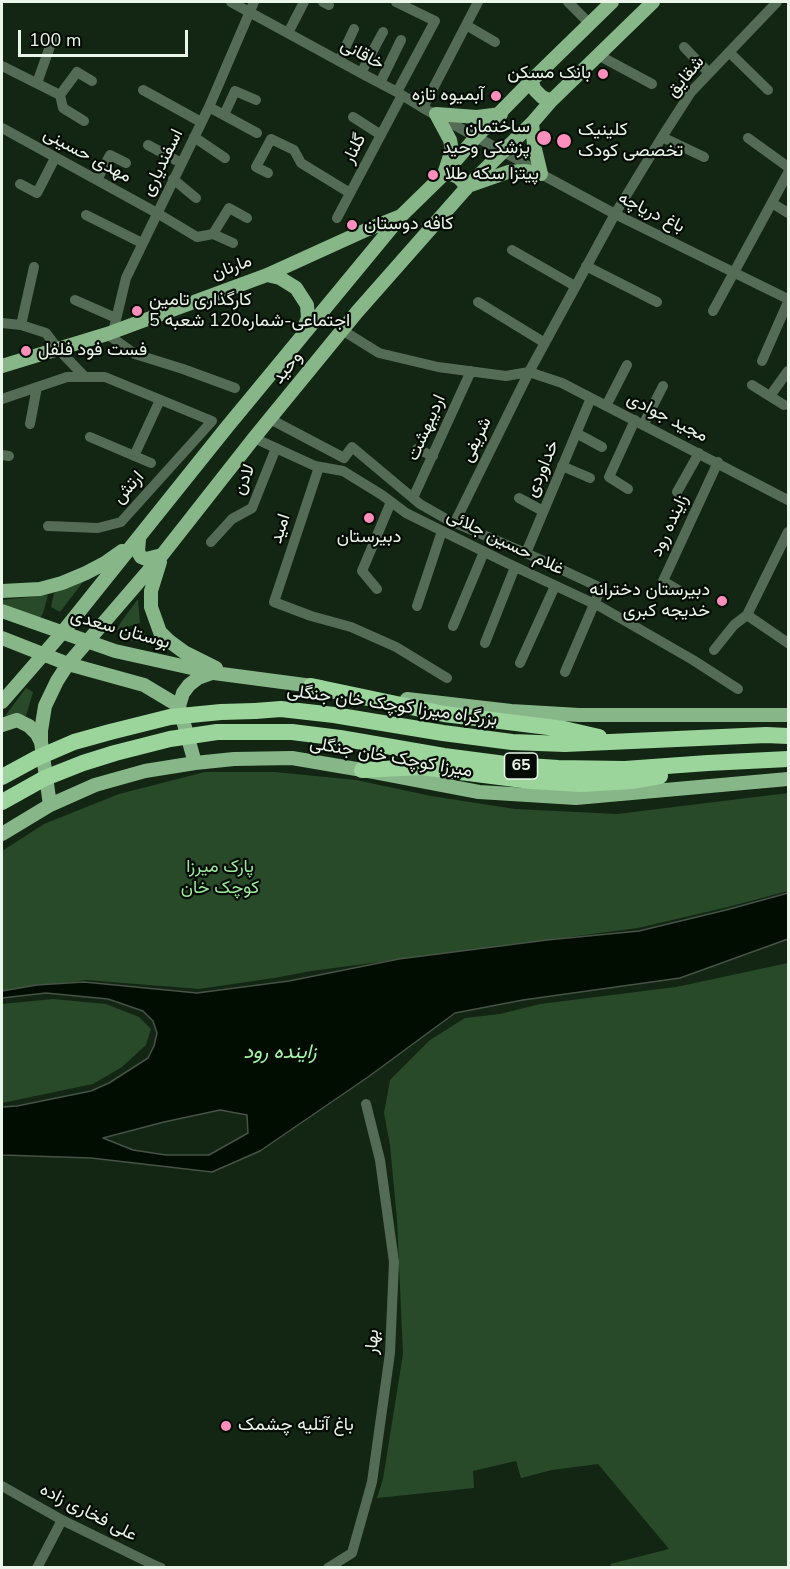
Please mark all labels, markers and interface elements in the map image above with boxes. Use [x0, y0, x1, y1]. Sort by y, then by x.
scale bar [21, 18, 190, 56]
text: 100 m [29, 28, 81, 52]
street label: خاقانی [336, 35, 388, 75]
street label: شقایق [663, 52, 709, 102]
place label: بانک مسکن [507, 63, 591, 85]
marker: بانک مسکن [596, 67, 610, 81]
place label: آبمیوه تازه [412, 85, 484, 107]
marker: آبمیوه تازه [489, 89, 503, 103]
place label: ساختمان پزشکی وحید [442, 117, 530, 160]
place label: کلینیک تخصصی کودک [578, 120, 683, 162]
street label: مهدی حسینی [39, 124, 135, 188]
street label: اسفندیاری [137, 126, 189, 200]
marker: ساختمان پزشکی وحید [535, 129, 553, 147]
street label: گلنار [338, 130, 372, 168]
marker: کلینیک تخصصی کودک [555, 132, 573, 150]
place label: پیتزا سکه طلا [445, 164, 539, 186]
marker: پیتزا سکه طلا [426, 168, 440, 182]
street label: باغ دریاچه [614, 188, 688, 238]
place label: کافه دوستان [364, 214, 453, 236]
marker: کافه دوستان [345, 218, 359, 232]
street label: مارنان [209, 251, 255, 285]
place label: کارگذاری تامین اجتماعی-شماره120 شعبه 5 [149, 290, 350, 332]
marker: کارگذاری تامین اجتماعی-شماره120 شعبه 5 [130, 304, 144, 318]
place label: فست فود فلفل [38, 340, 147, 362]
marker: فست فود فلفل [19, 344, 33, 358]
street label: وحید [268, 347, 308, 389]
street label: مجید جوادی [623, 388, 711, 448]
street label: اردیبهشت [403, 392, 451, 464]
street label: شریفی [457, 414, 497, 466]
street label: خداوردی [521, 437, 565, 501]
street label: لادن [229, 462, 261, 498]
street label: ارتش [109, 467, 149, 509]
street label: زاینده رود [646, 492, 694, 560]
street label: غلام حسین جلائی [443, 505, 567, 581]
street label: امید [266, 511, 296, 547]
marker: دبیرستان [362, 511, 376, 525]
place label: دبیرستان [337, 527, 401, 549]
place label: دبیرستان دخترانه خدیجه کبری [589, 580, 710, 622]
marker: دبیرستان دخترانه خدیجه کبری [715, 594, 729, 608]
street label: بوستان سعدی [68, 605, 172, 655]
street label: بزرگراه میرزا کوچک خان جنگلی [285, 681, 499, 731]
street label: میرزا کوچک خان جنگلی [308, 733, 474, 783]
road number: 65 [504, 753, 538, 779]
park label: پارک میرزا کوچک خان [181, 857, 259, 900]
water label: زاینده رود [243, 1041, 317, 1065]
street label: بهار [361, 1329, 385, 1355]
place label: باغ آتلیه چشمک [238, 1415, 354, 1437]
marker: باغ آتلیه چشمک [219, 1419, 233, 1433]
street label: علی فخاری زاده [36, 1479, 140, 1547]

